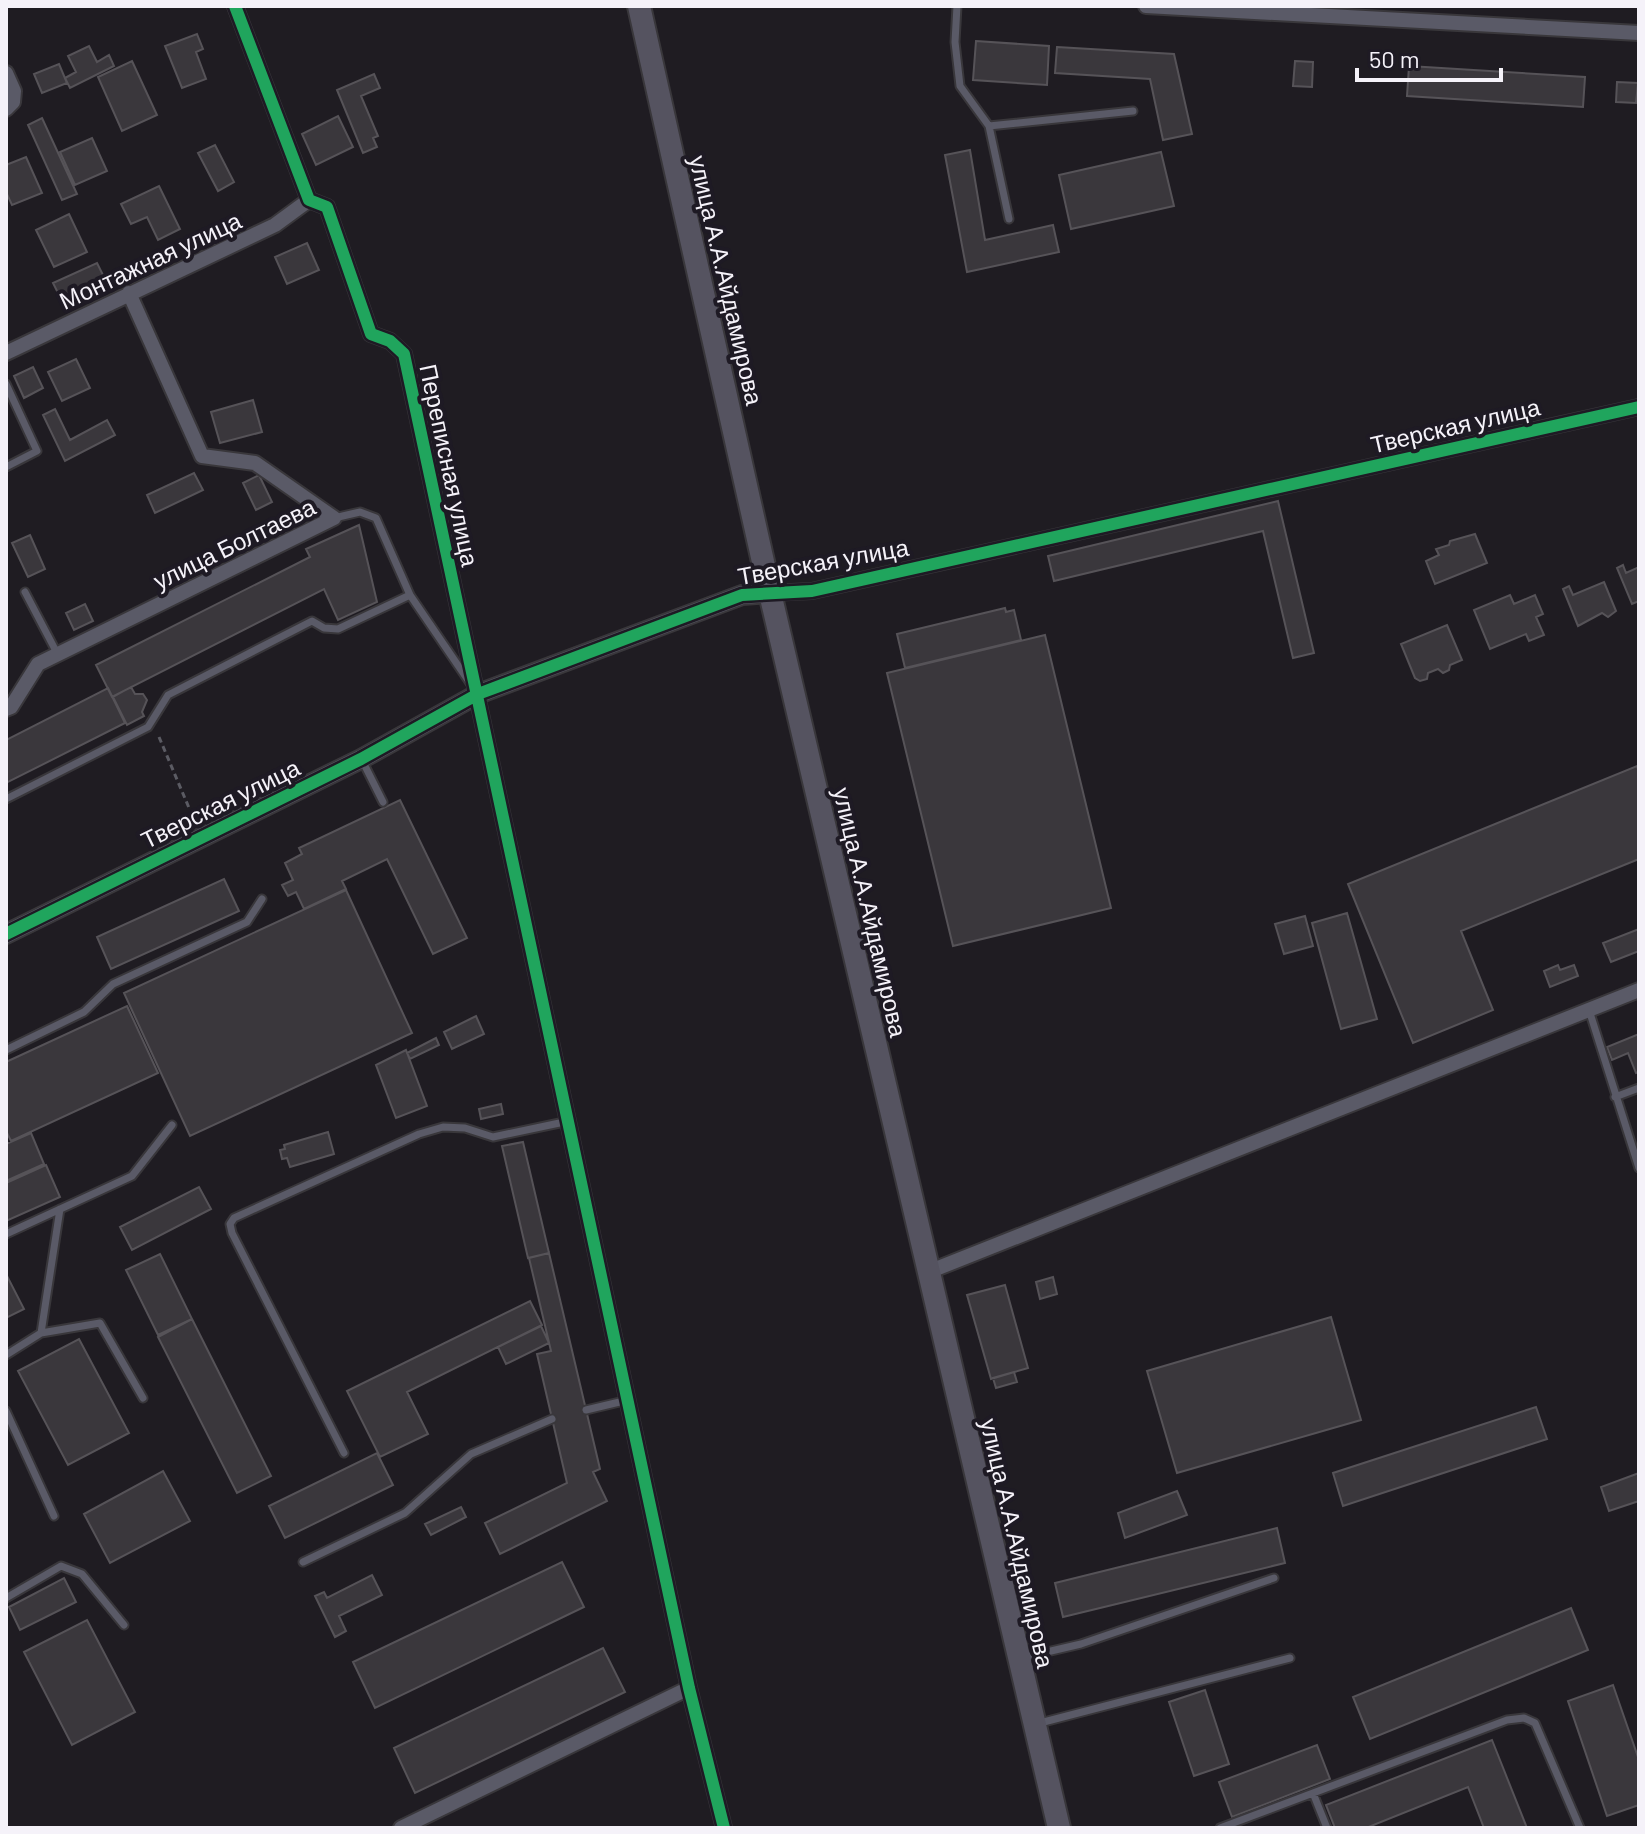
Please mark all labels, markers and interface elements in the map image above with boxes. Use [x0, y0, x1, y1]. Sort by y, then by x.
scale bar [1357, 32, 1501, 82]
text: 50 m [1369, 44, 1420, 73]
street label: улица А.А.Айдамирова [684, 152, 770, 408]
street label: Монтажная улица [54, 205, 246, 315]
street label: Переписная улица [414, 361, 486, 569]
street label: Тверская улица [1367, 391, 1543, 459]
street label: улица Болтаева [148, 491, 320, 595]
street label: Тверская улица [735, 532, 911, 590]
street label: Тверская улица [136, 752, 305, 854]
street label: улица А.А.Айдамирова [828, 784, 914, 1040]
street label: улица А.А.Айдамирова [975, 1415, 1061, 1671]

